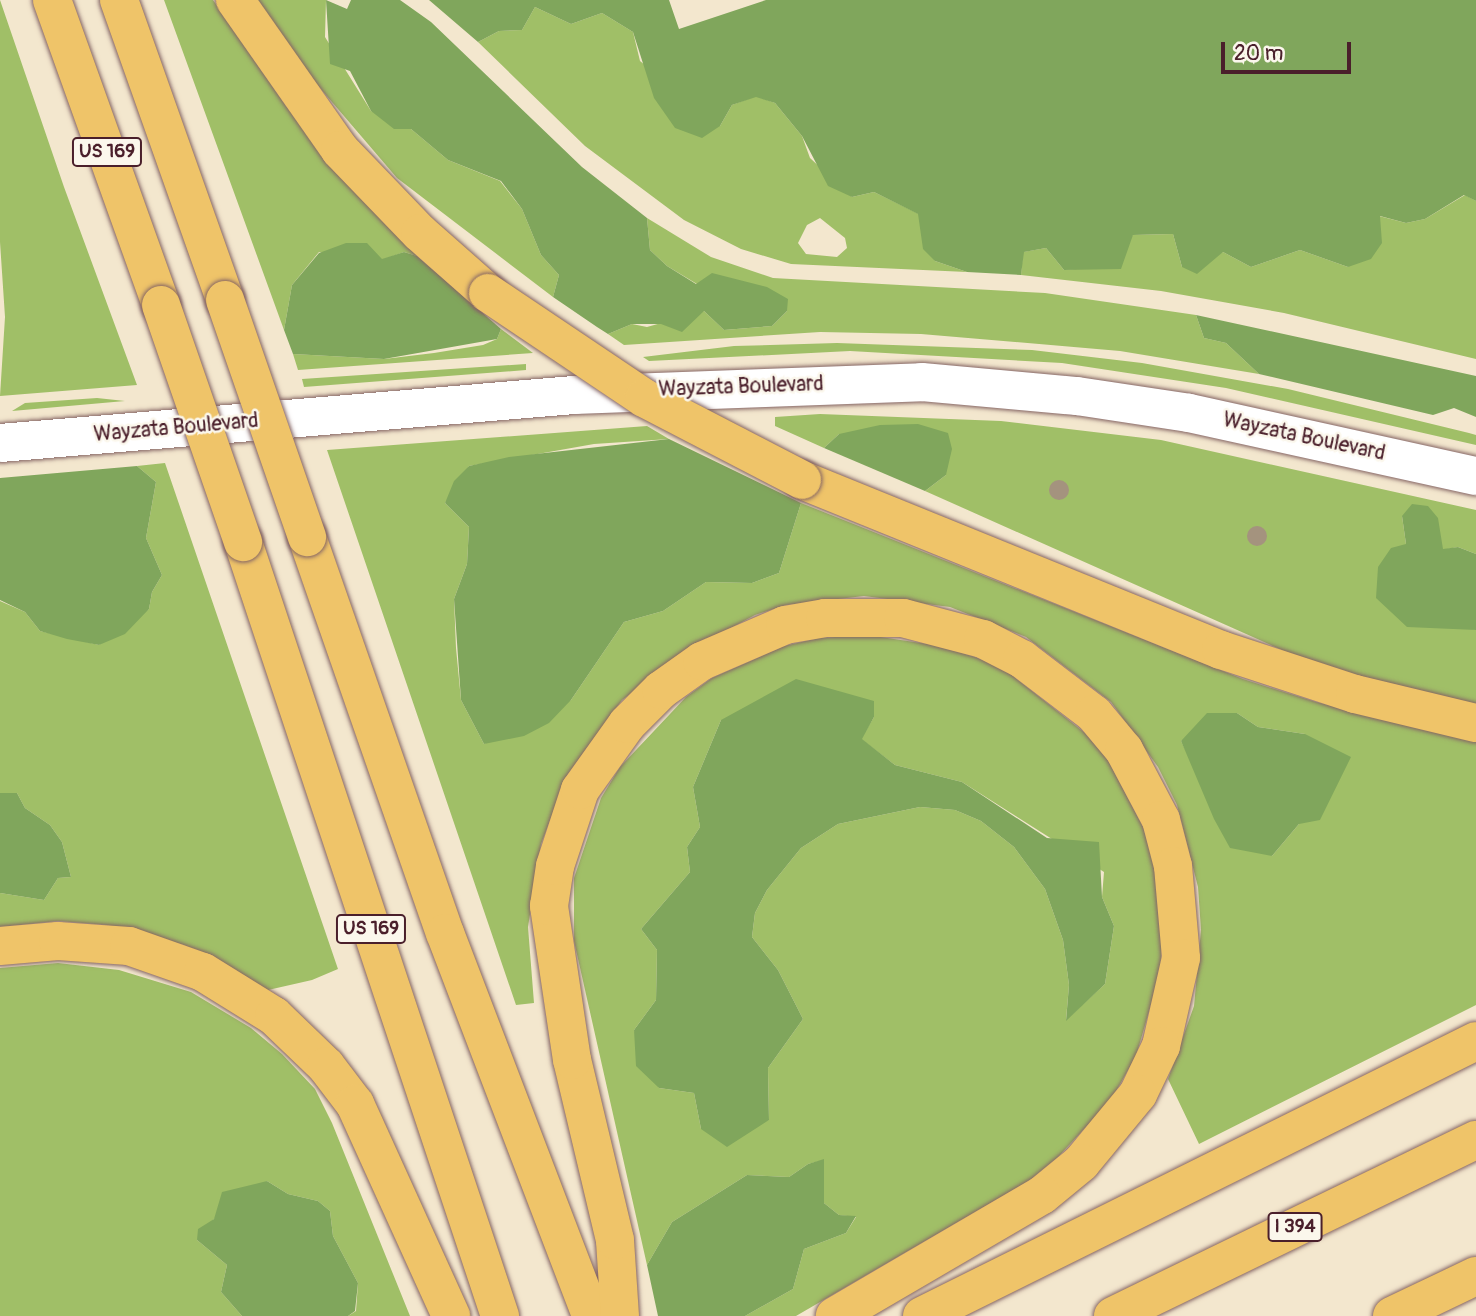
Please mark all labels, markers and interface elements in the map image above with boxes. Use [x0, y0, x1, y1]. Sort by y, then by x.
scale bar [1224, 28, 1354, 72]
text: 20 m [1234, 40, 1283, 67]
road number: US 169 [70, 136, 144, 168]
street label: Wayzata Boulevard [658, 372, 824, 402]
street label: Wayzata Boulevard [93, 408, 259, 448]
street label: Wayzata Boulevard [1221, 408, 1387, 466]
road number: US 169 [334, 914, 408, 945]
road number: I 394 [1267, 1212, 1323, 1242]

